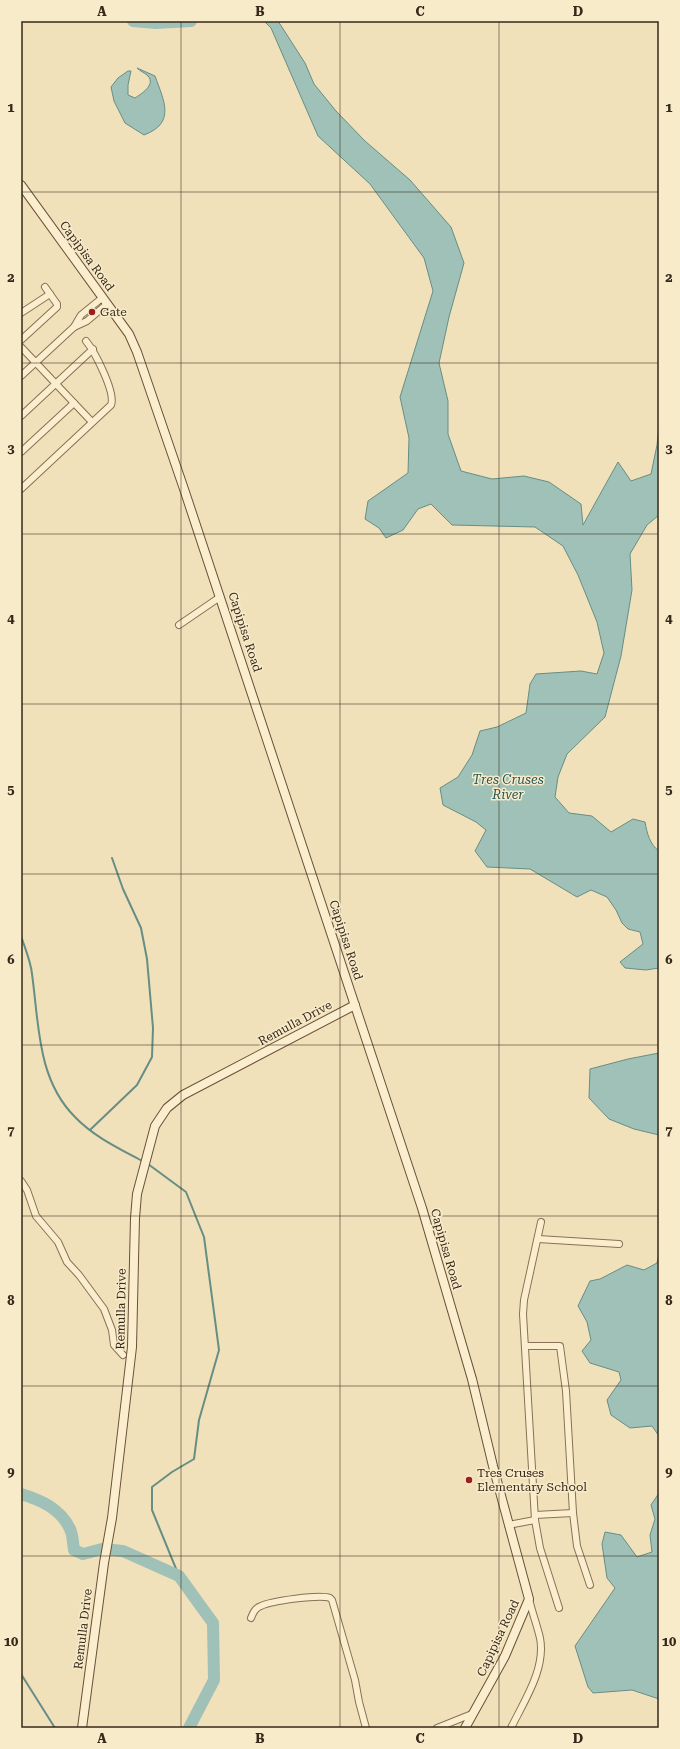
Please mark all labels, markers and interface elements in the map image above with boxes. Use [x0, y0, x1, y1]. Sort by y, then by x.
text: A [97, 4, 107, 19]
text: B [255, 4, 265, 19]
text: C [415, 4, 425, 19]
text: D [573, 4, 583, 19]
text: 1 [7, 100, 15, 115]
text: 1 [665, 100, 673, 115]
street label: Capipisa Road [57, 218, 117, 294]
text: 2 [7, 270, 15, 285]
text: 2 [665, 270, 673, 285]
place label: Gate [100, 305, 127, 319]
marker: Gate [87, 307, 97, 317]
text: 3 [7, 441, 15, 456]
text: 3 [665, 441, 673, 456]
street label: Capipisa Road [225, 590, 265, 674]
text: 4 [7, 611, 15, 626]
text: 4 [665, 611, 673, 626]
water label: Tres Cruses River [472, 772, 544, 802]
text: 5 [7, 782, 15, 797]
text: 5 [665, 782, 673, 797]
street label: Capipisa Road [326, 898, 366, 982]
text: 6 [7, 952, 15, 967]
text: 6 [665, 952, 673, 967]
street label: Remulla Drive [256, 998, 335, 1048]
text: 7 [7, 1123, 15, 1138]
text: 7 [665, 1123, 673, 1138]
street label: Capipisa Road [428, 1207, 464, 1291]
street label: Remulla Drive [113, 1268, 129, 1350]
text: 8 [7, 1293, 15, 1308]
text: 8 [665, 1293, 673, 1308]
text: 9 [7, 1464, 15, 1479]
text: 9 [665, 1464, 673, 1479]
place label: Tres Cruses Elementary School [477, 1466, 587, 1494]
marker: Tres Cruses Elementary School [464, 1475, 474, 1485]
street label: Remulla Drive [71, 1587, 95, 1670]
street label: Capipisa Road [474, 1597, 522, 1679]
text: 10 [4, 1634, 18, 1649]
text: 10 [662, 1634, 676, 1649]
text: A [97, 1731, 107, 1746]
text: B [255, 1731, 265, 1746]
text: C [415, 1731, 425, 1746]
text: D [573, 1731, 583, 1746]

